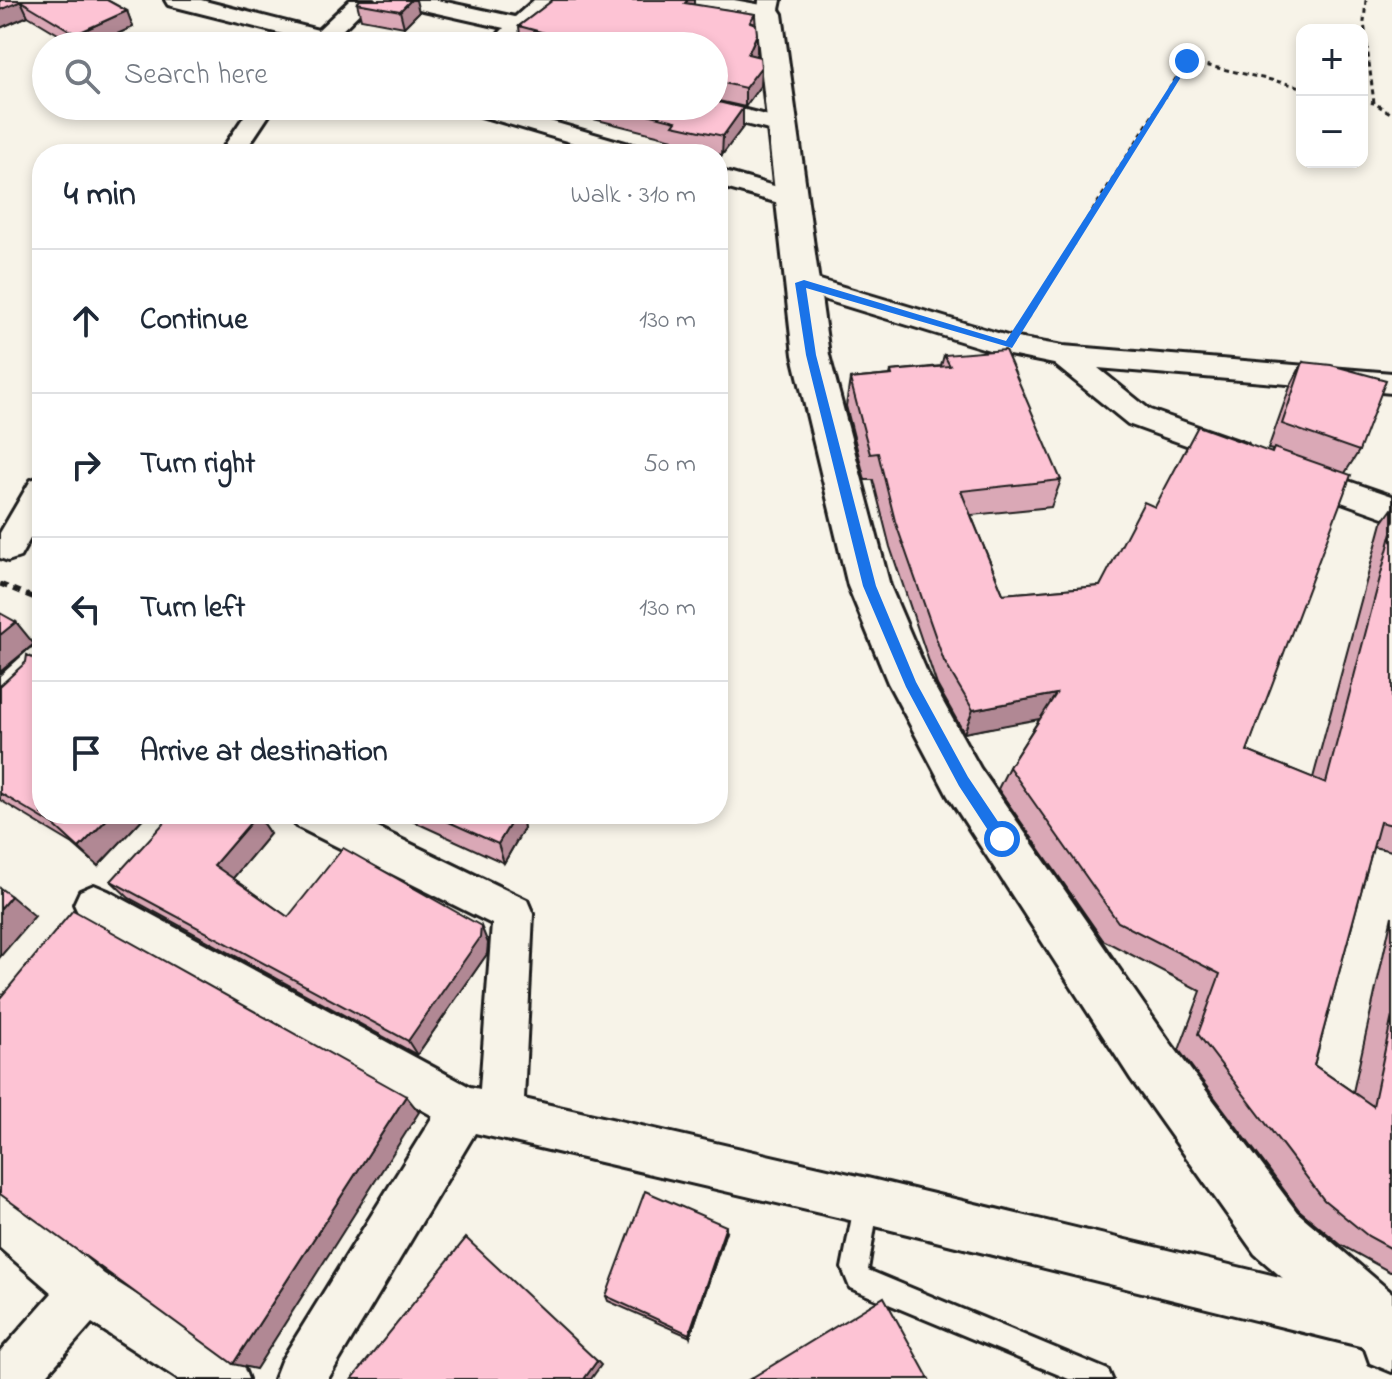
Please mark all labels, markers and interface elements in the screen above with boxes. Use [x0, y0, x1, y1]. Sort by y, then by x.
map controls [1296, 24, 1368, 168]
button: + [1296, 24, 1368, 96]
search box [32, 32, 728, 120]
route end [1169, 43, 1205, 79]
icon: search [60, 54, 104, 98]
text: Search here [124, 54, 268, 98]
button: − [1296, 96, 1368, 168]
text: 4 min [64, 171, 136, 221]
text: Walk · 310 m [571, 177, 696, 215]
icon: ahead [64, 299, 108, 343]
text: Continue [140, 299, 248, 343]
text: 130 m [639, 302, 696, 340]
icon: right [64, 443, 108, 487]
text: Turn right [140, 443, 255, 487]
text: 50 m [643, 446, 696, 484]
icon: left [64, 587, 108, 631]
text: Turn left [140, 587, 245, 631]
text: 130 m [639, 590, 696, 628]
icon: arrive [64, 731, 108, 775]
text: Arrive at destination [140, 731, 388, 775]
route start [984, 821, 1020, 857]

